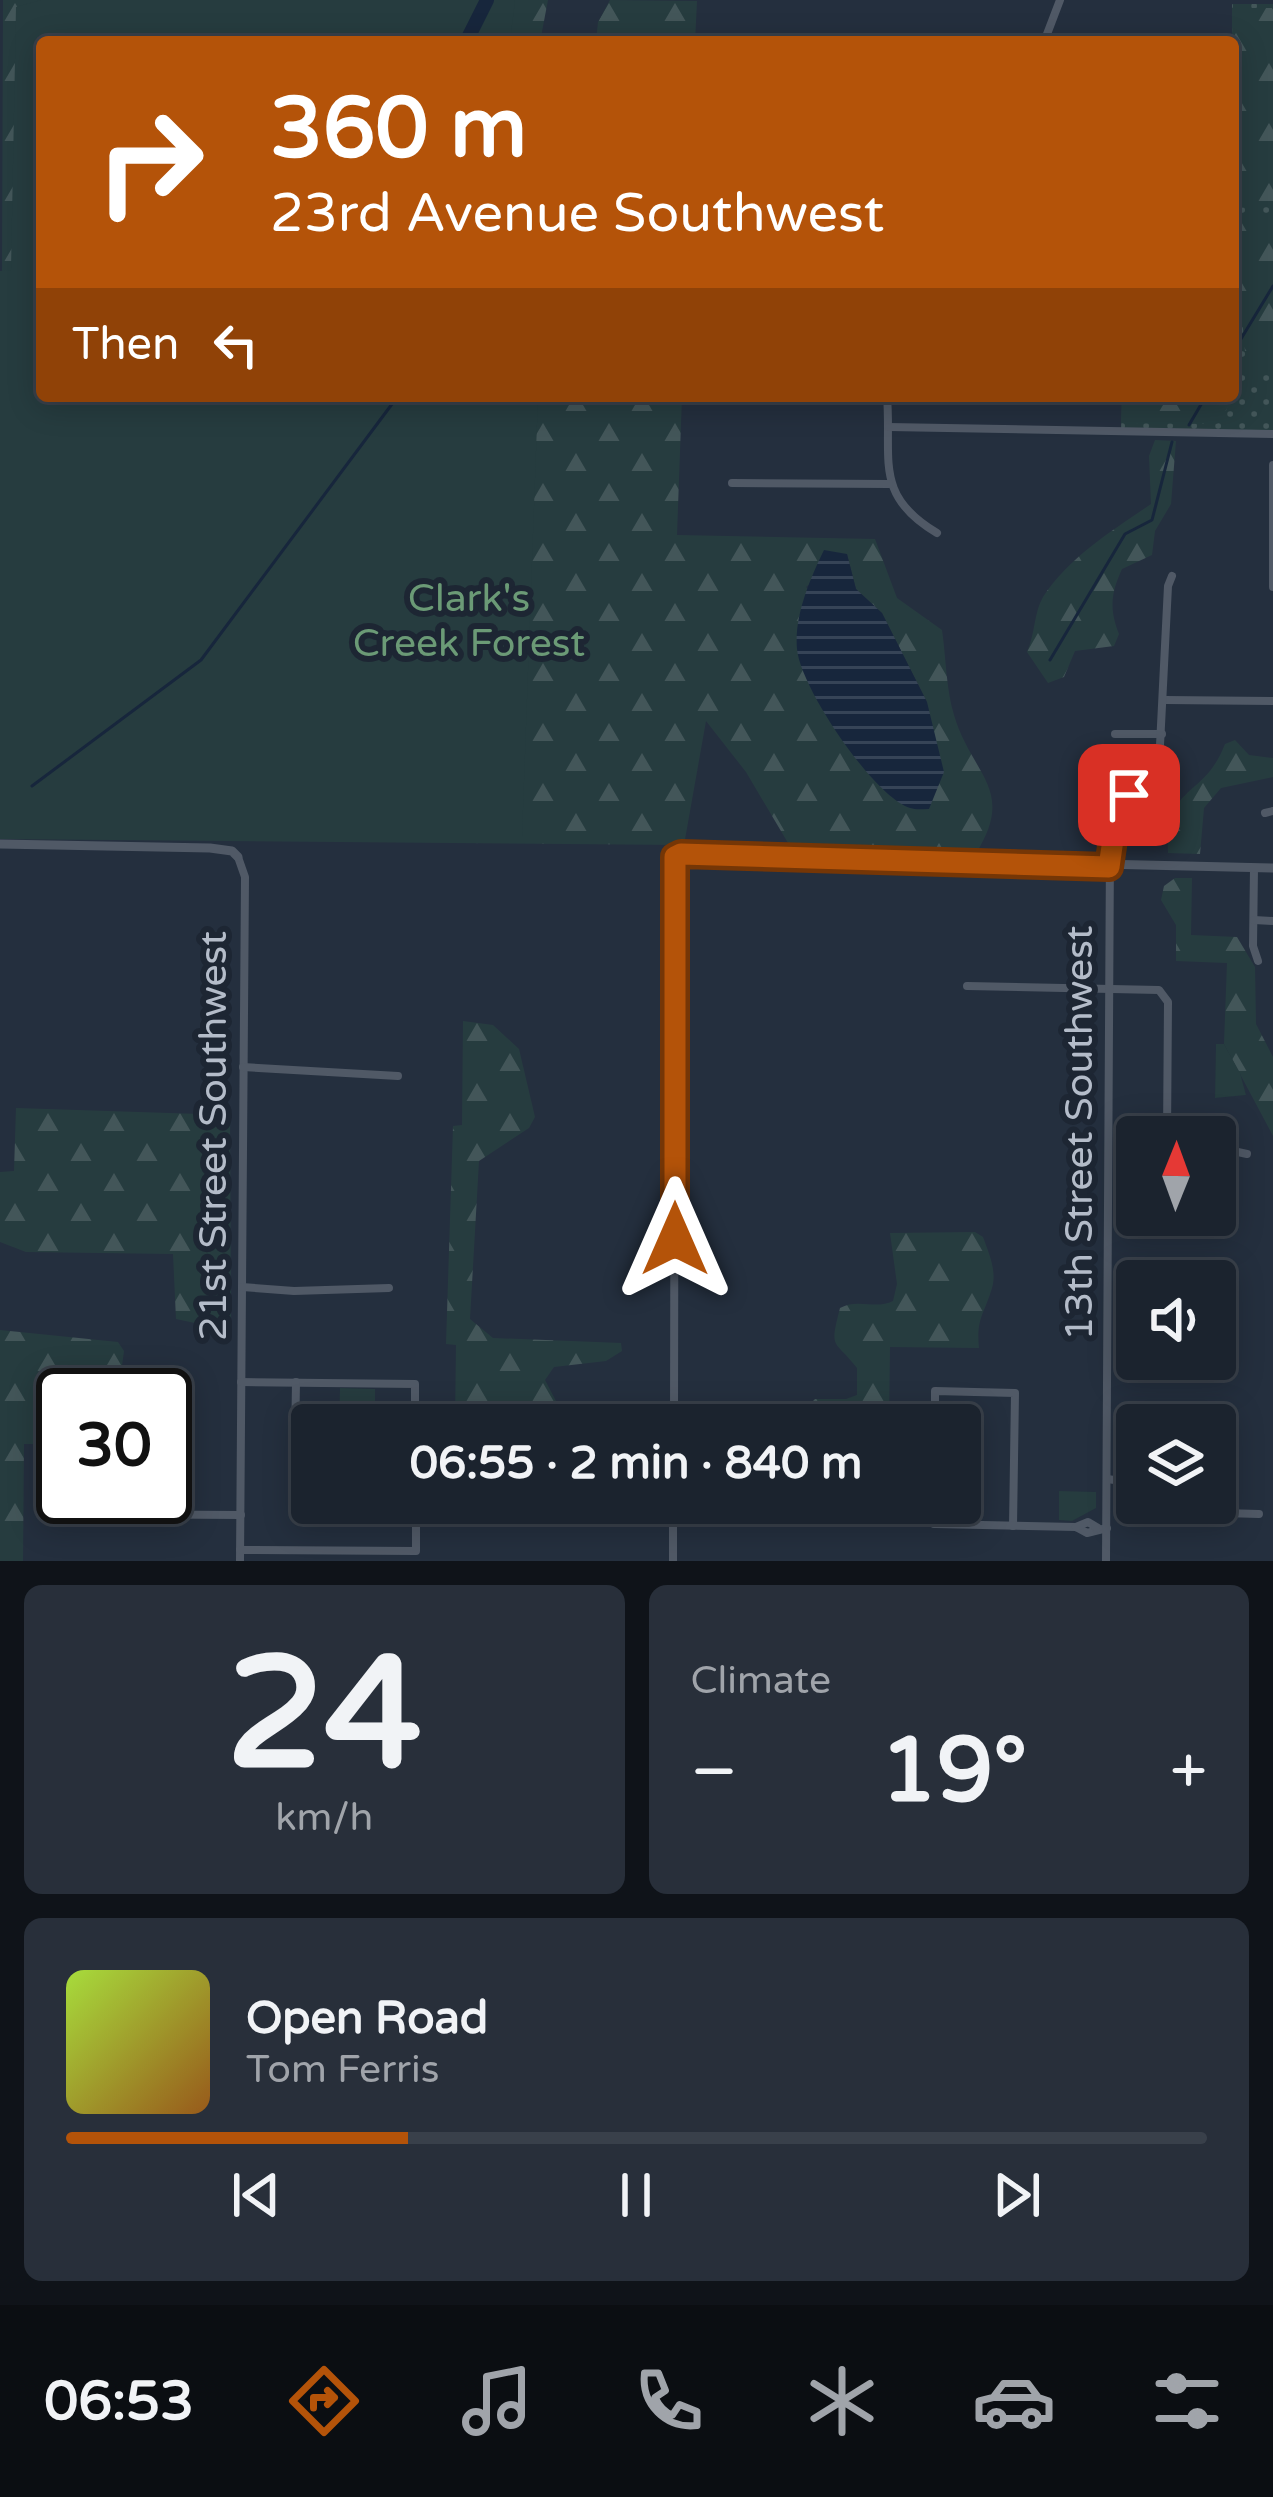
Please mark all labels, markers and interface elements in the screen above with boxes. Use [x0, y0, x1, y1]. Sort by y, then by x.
text: 360 m [270, 79, 527, 180]
icon: right [72, 84, 228, 240]
text: 23rd Avenue Southwest [270, 181, 884, 246]
icon: left [203, 312, 269, 378]
text: Then [72, 318, 179, 372]
park label: Clark's Creek Forest [353, 575, 585, 667]
pin [1078, 744, 1180, 846]
icon: arrive [1096, 762, 1162, 828]
street label: 13th Street Southwest [1056, 925, 1103, 1341]
street label: 21st Street Southwest [190, 931, 237, 1341]
north arrow [1116, 1116, 1236, 1236]
map controls [1116, 1116, 1236, 1524]
position arrow [612, 1176, 738, 1302]
button: sound [1116, 1260, 1236, 1380]
speed limit sign: 30 [36, 1368, 192, 1524]
button: layers [1116, 1404, 1236, 1524]
text: 06:55 · 2 min · 840 m [410, 1437, 862, 1491]
text: 24 [226, 1622, 422, 1810]
text: Climate [691, 1657, 831, 1704]
text: 19° [880, 1717, 1027, 1826]
text: − [691, 1732, 738, 1812]
text: + [1170, 1732, 1207, 1812]
text: km/h [275, 1794, 373, 1841]
text: Open Road [246, 1992, 488, 2046]
text: Tom Ferris [246, 2046, 439, 2093]
icon: previous [223, 2162, 289, 2228]
icon: pause [603, 2162, 669, 2228]
icon: next [984, 2162, 1050, 2228]
icon: directions [282, 2359, 366, 2443]
icon: music [455, 2359, 539, 2443]
icon: phone [627, 2359, 711, 2443]
icon: climate [800, 2359, 884, 2443]
icon: car [972, 2359, 1056, 2443]
icon: filters [1145, 2359, 1229, 2443]
text: 06:53 [44, 2369, 194, 2434]

